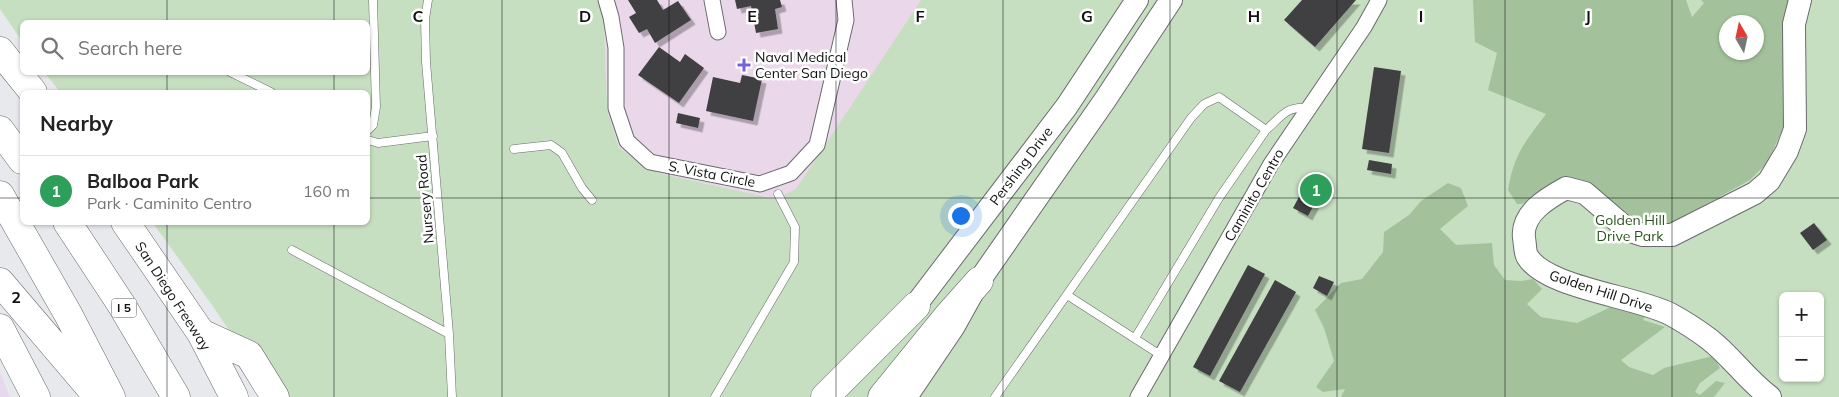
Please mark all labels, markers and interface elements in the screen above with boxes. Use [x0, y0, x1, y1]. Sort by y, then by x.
text: C [413, 6, 424, 26]
text: D [579, 6, 591, 26]
text: E [747, 6, 757, 26]
text: F [915, 6, 925, 26]
text: G [1081, 6, 1093, 26]
text: H [1248, 6, 1260, 26]
text: I [1419, 6, 1423, 26]
text: J [1585, 6, 1591, 26]
north arrow [1719, 15, 1764, 60]
search box [20, 20, 370, 75]
icon: search [38, 34, 66, 62]
text: Search here [78, 36, 182, 60]
place label: Naval Medical Center San Diego [755, 48, 868, 82]
marker: Naval Medical Center San Diego [737, 58, 751, 72]
text: Nearby [40, 110, 113, 136]
street label: Pershing Drive [986, 123, 1056, 209]
street label: Caminito Centro [1220, 145, 1288, 245]
street label: Nursery Road [412, 154, 438, 244]
street label: S. Vista Circle [667, 157, 757, 191]
text: Balboa Park [87, 169, 199, 193]
pin: 1 [1300, 171, 1332, 209]
text: 1 [51, 181, 61, 201]
text: 160 m [303, 181, 350, 201]
text: Park · Caminito Centro [87, 193, 252, 213]
your location [948, 203, 974, 229]
park label: Golden Hill Drive Park [1595, 211, 1665, 245]
street label: San Diego Freeway [131, 238, 215, 354]
street label: Golden Hill Drive [1547, 266, 1655, 316]
text: 2 [11, 287, 21, 307]
map controls [1779, 292, 1824, 382]
button: + [1779, 292, 1824, 337]
road number: I 5 [112, 298, 136, 318]
button: − [1779, 337, 1824, 382]

